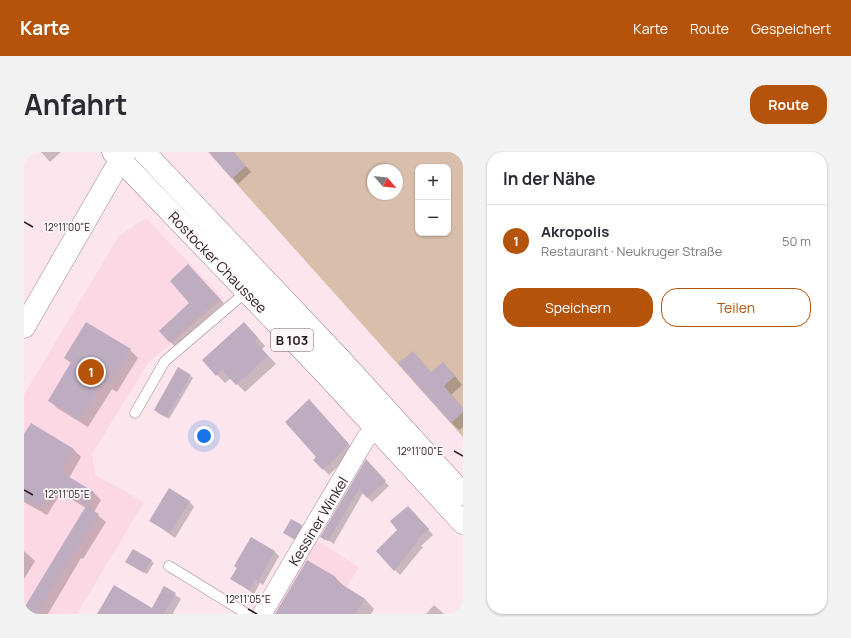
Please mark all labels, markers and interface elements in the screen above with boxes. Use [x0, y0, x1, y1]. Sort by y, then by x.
text: Karte [20, 15, 70, 41]
text: Karte [633, 19, 668, 38]
text: Route [690, 19, 729, 38]
text: Gespeichert [751, 19, 831, 38]
text: Anfahrt [24, 85, 127, 123]
button: Route [750, 85, 827, 124]
north arrow [367, 164, 403, 200]
map controls [415, 164, 451, 236]
button: + [415, 164, 451, 200]
text: In der Nähe [503, 167, 596, 190]
button: − [415, 200, 451, 236]
street label: Rostocker Chaussee [165, 207, 271, 317]
text: 12°11'00"E [44, 220, 90, 234]
text: Akropolis [541, 221, 609, 242]
text: 1 [513, 232, 519, 250]
text: 50 m [782, 232, 811, 250]
text: Restaurant · Neukruger Straße [541, 242, 722, 260]
button: Speichern [503, 288, 653, 327]
button: Teilen [661, 288, 811, 327]
road number: B 103 [271, 329, 313, 351]
pin: 1 [78, 357, 104, 387]
your location [194, 426, 214, 446]
text: 12°11'00"E [397, 444, 443, 458]
street label: Kessiner Winkel [284, 473, 352, 569]
text: 12°11'05"E [44, 487, 90, 501]
text: 12°11'05"E [225, 592, 271, 606]

